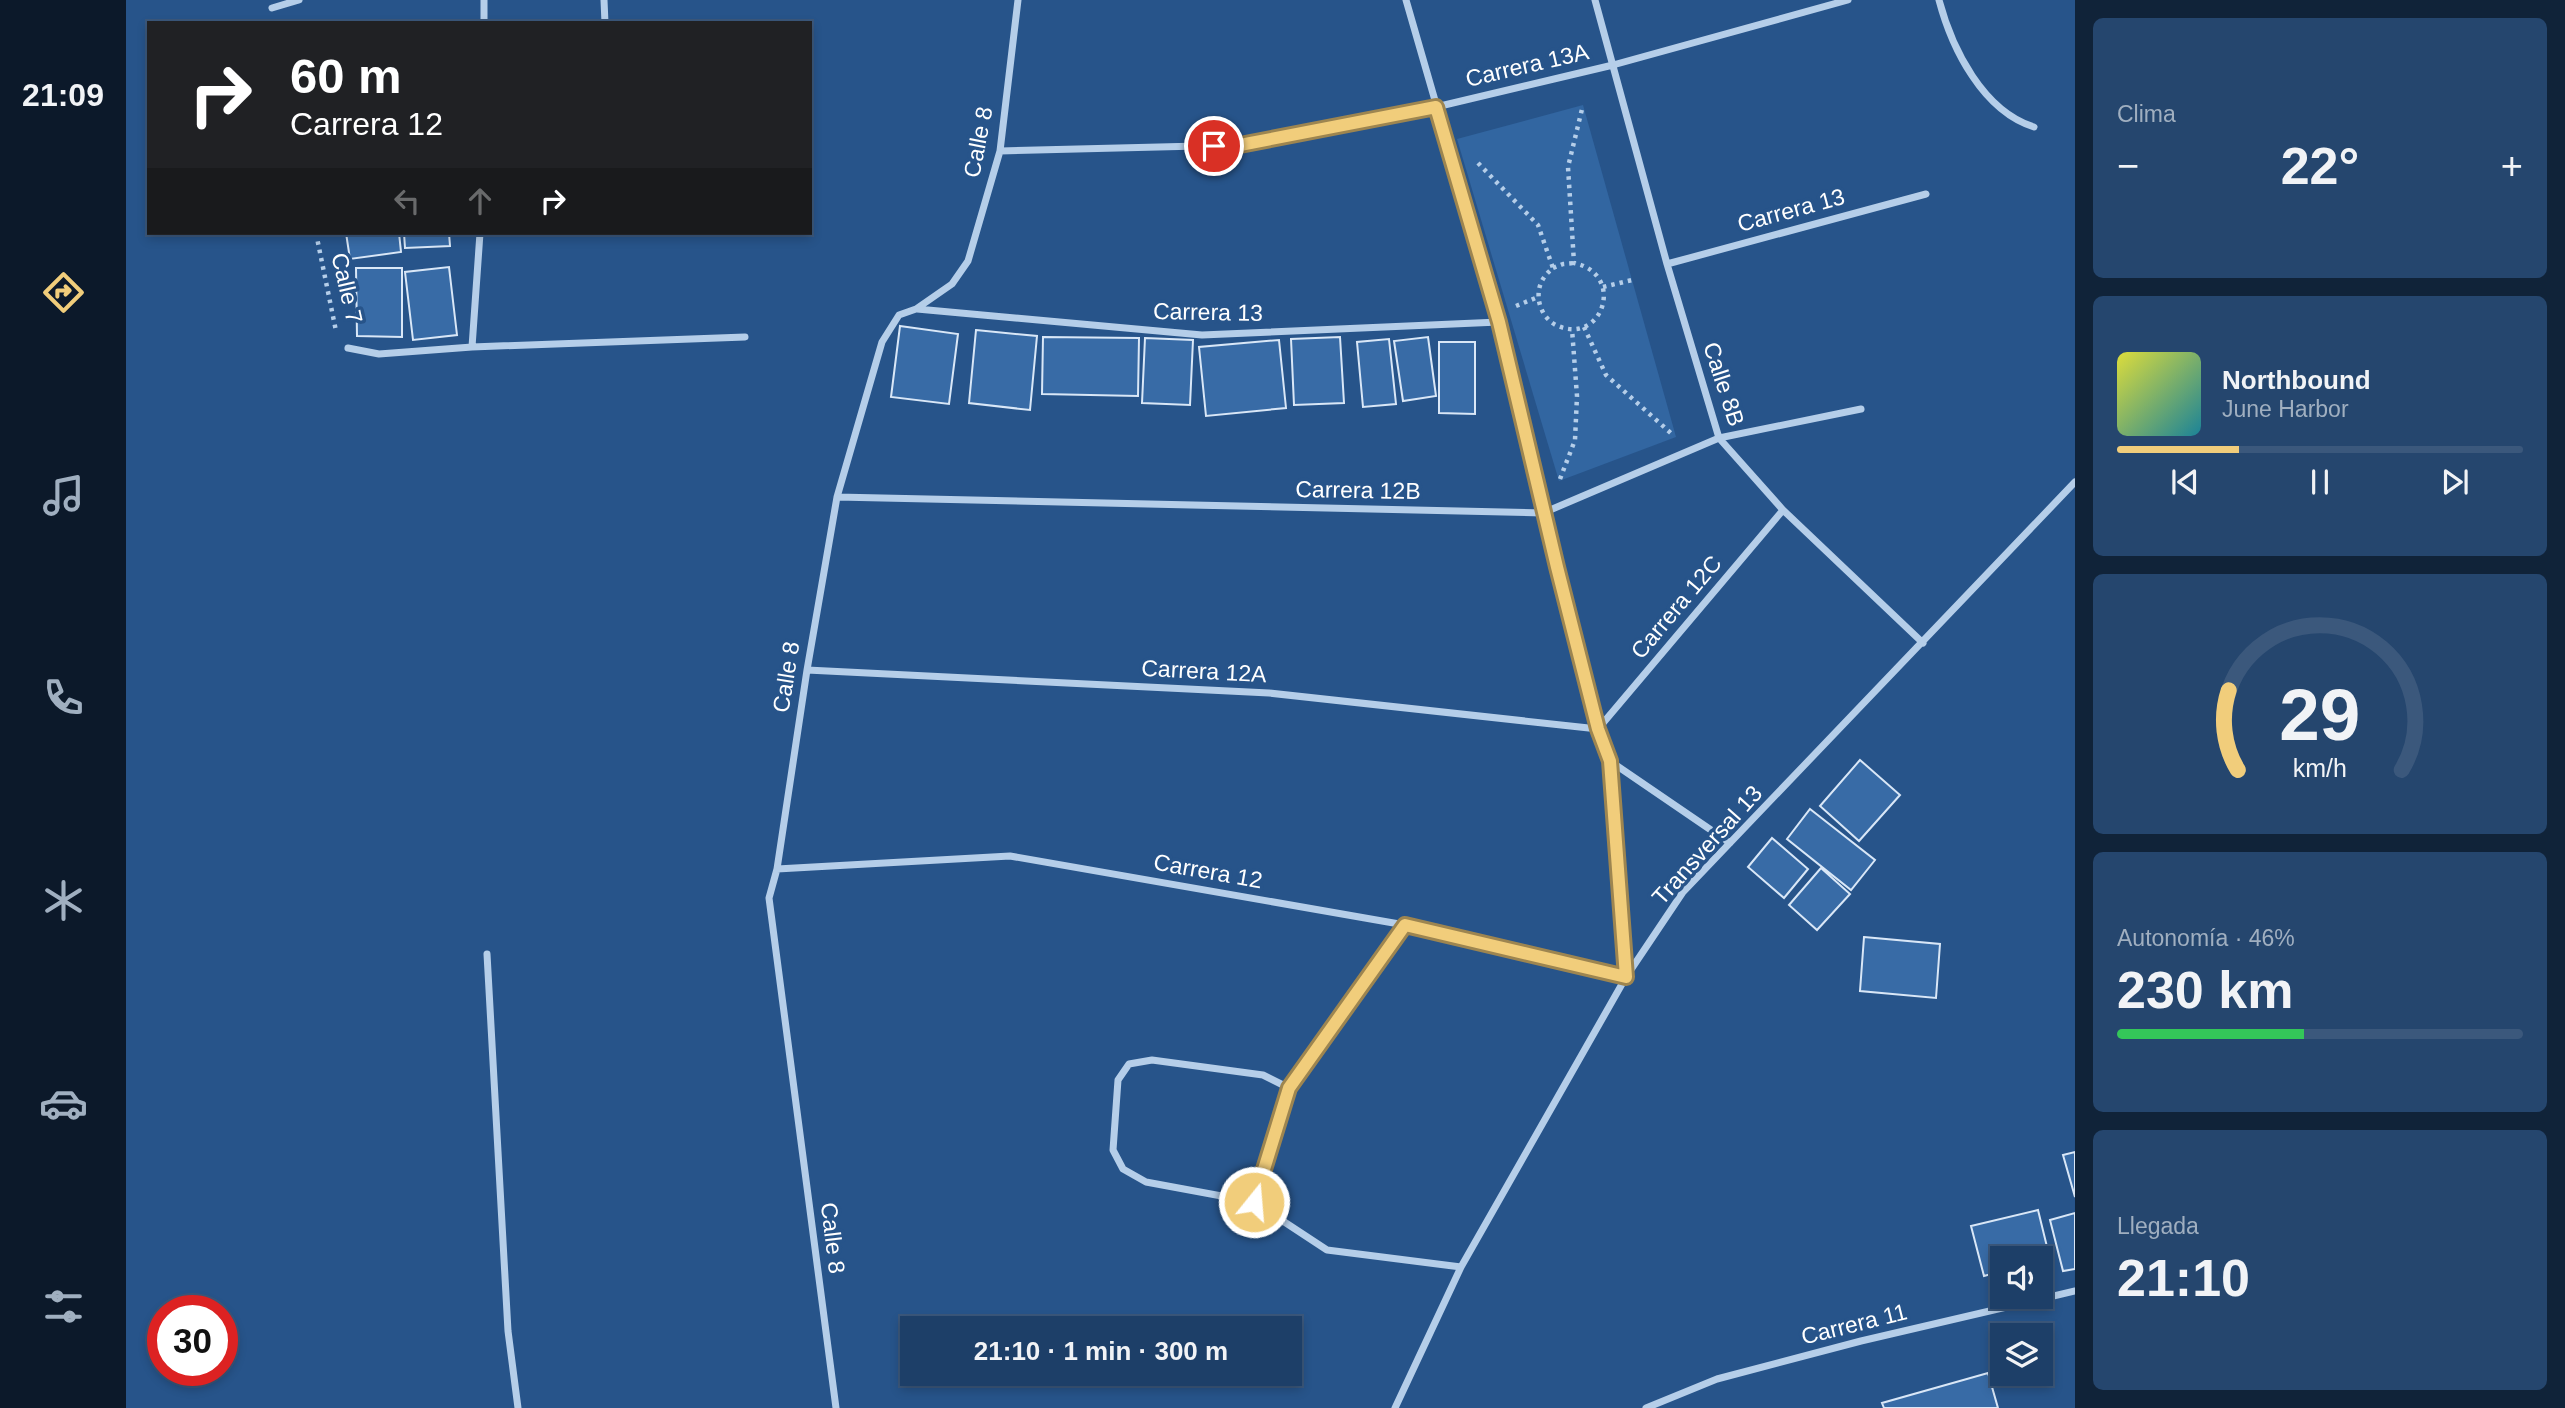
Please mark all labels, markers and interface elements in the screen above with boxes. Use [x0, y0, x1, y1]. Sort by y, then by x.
street label: Carrera 13A [1463, 38, 1592, 92]
icon: right [175, 49, 266, 140]
text: 60 m [290, 49, 402, 103]
text: 21:09 [22, 77, 104, 113]
text: Clima [2117, 101, 2176, 127]
street label: Calle 8 [958, 104, 998, 180]
text: Carrera 12 [290, 106, 443, 142]
pin [1184, 116, 1244, 176]
icon: arrive [1195, 127, 1233, 165]
text: 22° [2281, 137, 2359, 195]
text: − [2117, 145, 2139, 187]
text: + [2501, 145, 2523, 187]
icon: left [388, 182, 426, 220]
icon: ahead [461, 182, 499, 220]
icon: right [534, 182, 572, 220]
street label: Carrera 13 [1735, 183, 1847, 237]
street label: Calle 7 [326, 250, 368, 326]
icon: directions [39, 268, 88, 317]
street label: Carrera 13 [1153, 298, 1263, 326]
street label: Calle 8B [1698, 339, 1750, 429]
text: Northbound [2222, 365, 2371, 395]
text: June Harbor [2222, 396, 2349, 422]
icon: previous [2166, 463, 2204, 501]
icon: pause [2301, 463, 2339, 501]
icon: next [2436, 463, 2474, 501]
icon: music [39, 471, 88, 520]
street label: Carrera 12B [1295, 476, 1421, 504]
street label: Carrera 12C [1625, 550, 1727, 664]
street label: Calle 8 [768, 640, 804, 714]
street label: Carrera 12A [1141, 655, 1268, 687]
icon: phone [39, 673, 88, 722]
text: 29 [2280, 674, 2360, 755]
text: km/h [2293, 754, 2347, 782]
street label: Transversal 13 [1647, 780, 1767, 910]
street label: Carrera 12 [1152, 849, 1264, 893]
icon: climate [39, 876, 88, 925]
text: Autonomía · 46% [2117, 925, 2295, 951]
text: 230 km [2117, 961, 2293, 1019]
icon: car [39, 1079, 88, 1128]
position arrow [1217, 1165, 1291, 1239]
street label: Calle 8 [816, 1201, 850, 1275]
text: Llegada [2117, 1213, 2199, 1239]
map controls [1990, 1246, 2053, 1386]
button: sound [1990, 1246, 2053, 1309]
text: 21:10 [2117, 1249, 2250, 1307]
icon: filters [39, 1282, 88, 1331]
speed limit sign: 30 [147, 1295, 238, 1386]
street label: Carrera 11 [1798, 1298, 1910, 1350]
button: layers [1990, 1323, 2053, 1386]
text: 21:10 · 1 min · 300 m [974, 1336, 1228, 1366]

